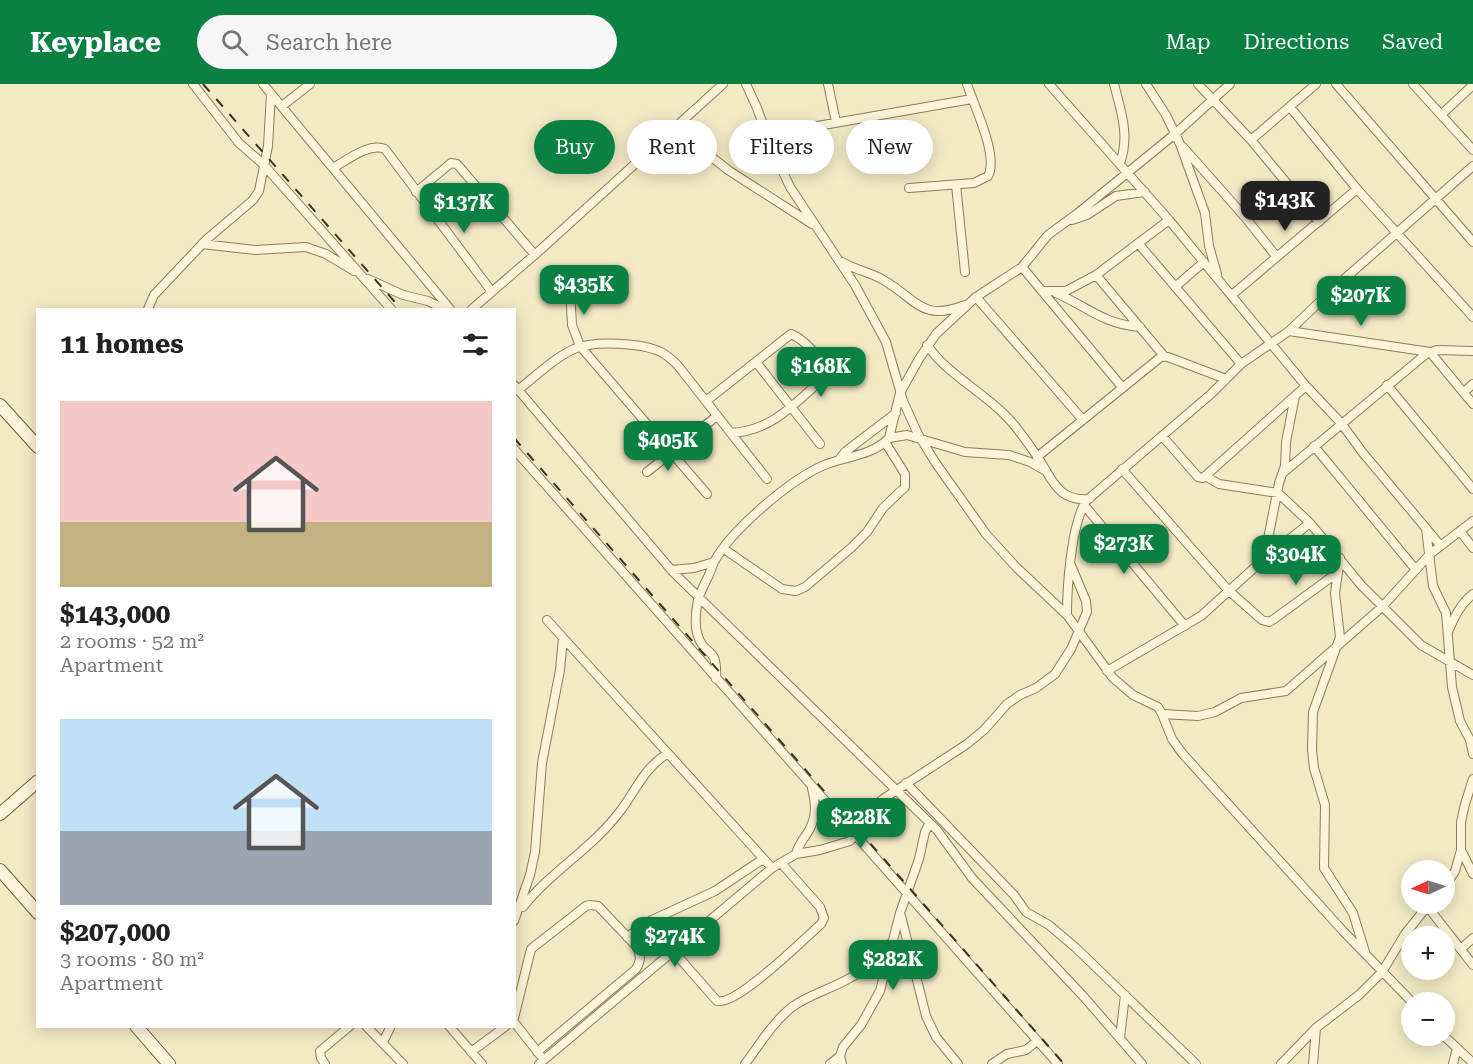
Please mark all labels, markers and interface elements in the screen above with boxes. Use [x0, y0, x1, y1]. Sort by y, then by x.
search box [197, 15, 617, 69]
text: Keyplace [30, 26, 161, 59]
icon: search [218, 26, 251, 59]
text: Search here [266, 30, 392, 55]
text: Map [1166, 30, 1210, 54]
text: Directions [1243, 30, 1349, 54]
text: Saved [1382, 30, 1443, 54]
chip: Buy [534, 120, 615, 174]
chip: Rent [627, 120, 717, 174]
chip: Filters [729, 120, 834, 174]
chip: New [846, 120, 933, 174]
pin: $143K [1243, 181, 1327, 232]
pin: $137K [422, 183, 506, 234]
text: $143K [1255, 188, 1315, 212]
text: $137K [434, 190, 494, 214]
pin: $435K [542, 265, 626, 316]
text: $435K [554, 272, 614, 296]
pin: $207K [1319, 276, 1403, 327]
text: $207K [1331, 283, 1391, 307]
icon: filters [459, 328, 492, 361]
text: 11 homes [60, 329, 184, 359]
pin: $168K [779, 347, 863, 398]
text: $168K [791, 354, 851, 378]
pin: $405K [626, 421, 710, 472]
text: $405K [638, 428, 698, 452]
icon: home [222, 440, 330, 548]
pin: $273K [1082, 524, 1166, 575]
text: $273K [1094, 531, 1154, 555]
pin: $304K [1254, 535, 1338, 586]
text: $304K [1266, 542, 1326, 566]
text: $143,000 [60, 599, 170, 629]
text: 2 rooms · 52 m² [60, 629, 204, 653]
text: Apartment [60, 653, 163, 677]
icon: home [222, 758, 330, 866]
pin: $228K [819, 798, 903, 849]
text: $228K [831, 805, 891, 829]
north arrow [1401, 860, 1455, 914]
map controls [1401, 860, 1455, 1046]
text: $207,000 [60, 917, 170, 947]
pin: $274K [633, 917, 717, 968]
text: $274K [645, 924, 705, 948]
button: + [1401, 926, 1455, 980]
pin: $282K [851, 940, 935, 991]
text: 3 rooms · 80 m² [60, 947, 204, 971]
text: $282K [863, 947, 923, 971]
text: Apartment [60, 971, 163, 995]
button: − [1401, 992, 1455, 1046]

